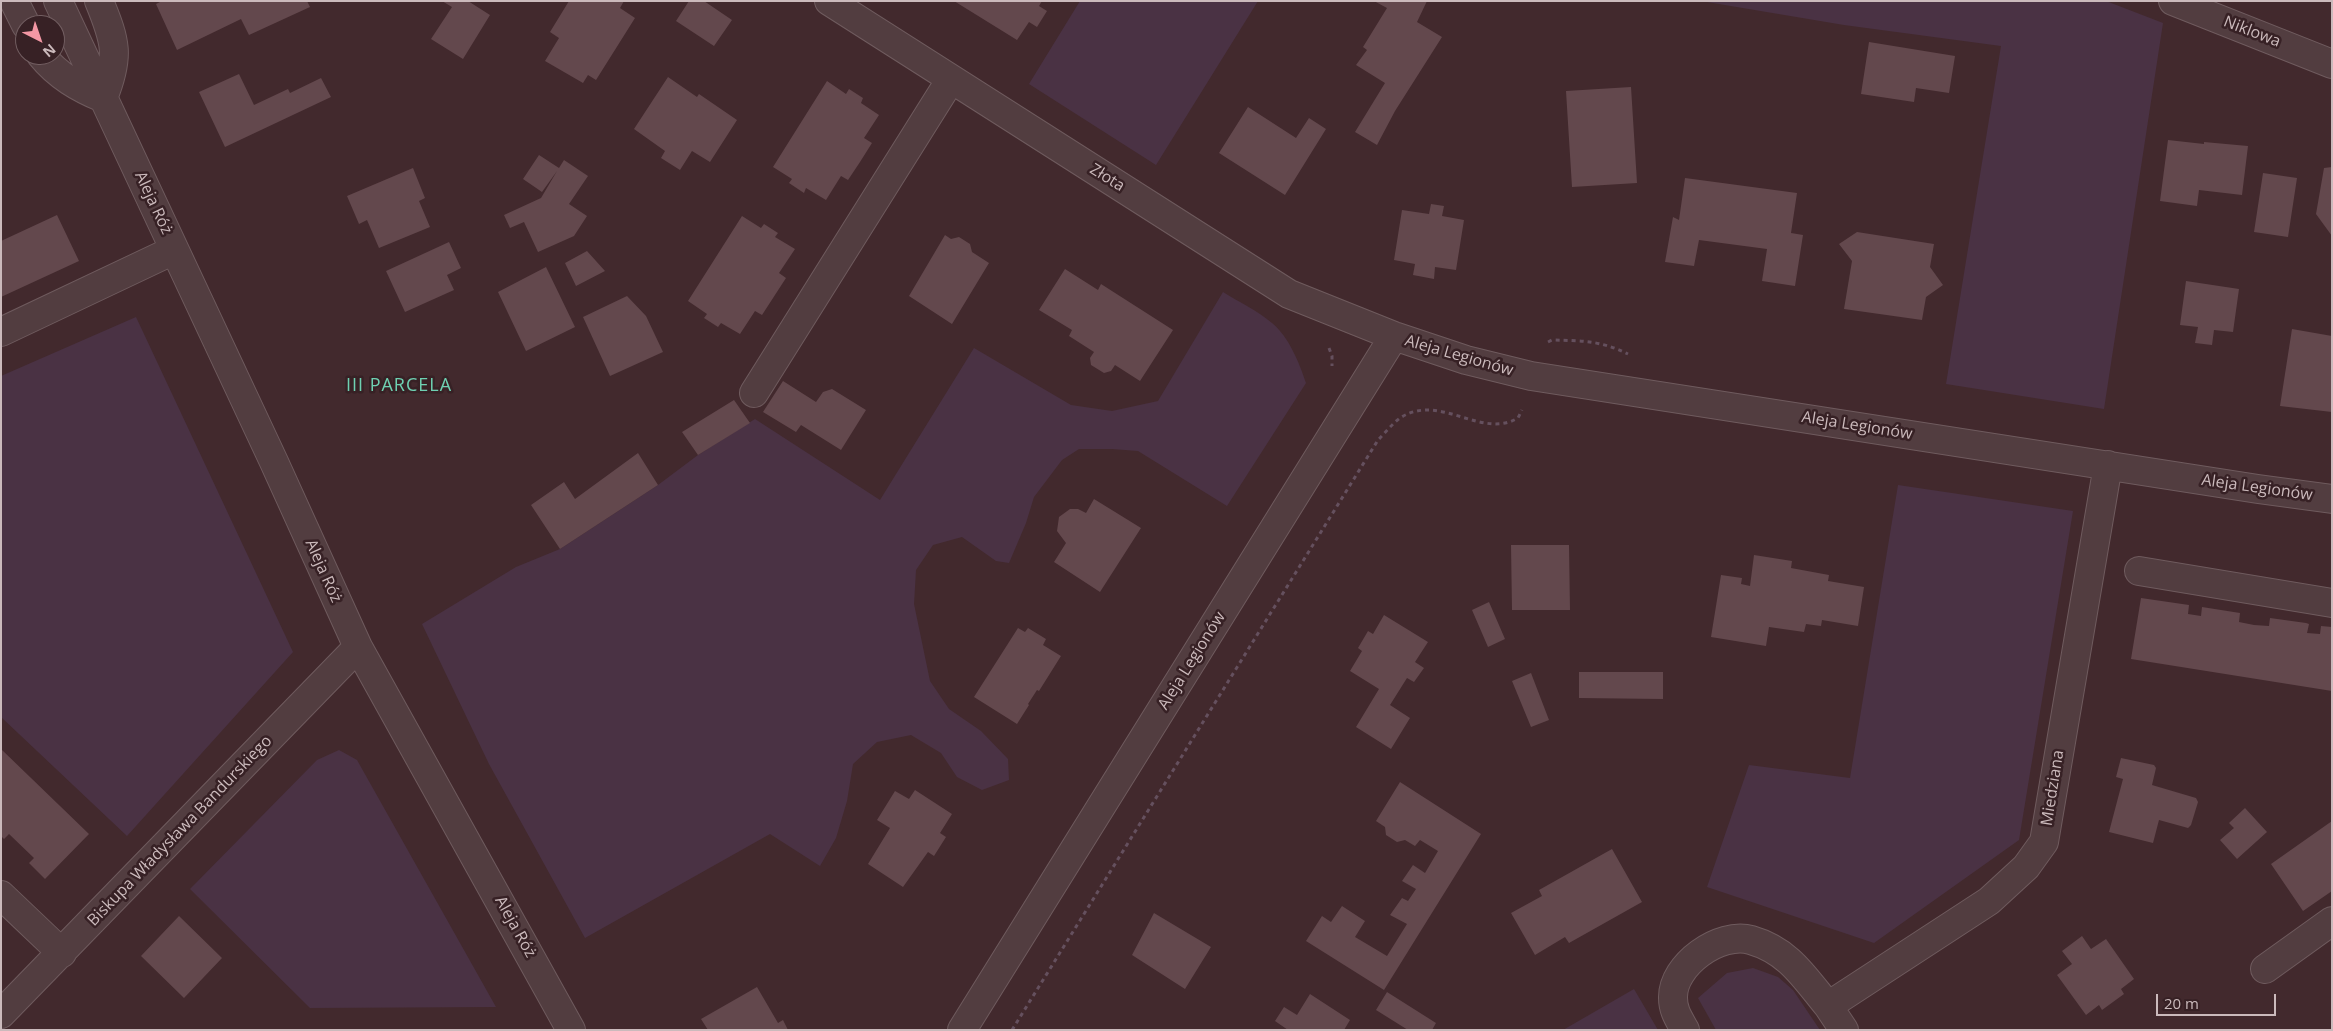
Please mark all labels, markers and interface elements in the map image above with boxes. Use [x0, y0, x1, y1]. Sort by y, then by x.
street label: Niklowa [2221, 12, 2283, 52]
north arrow [15, 15, 65, 65]
text: N [39, 40, 60, 62]
street label: Złota [1086, 160, 1128, 196]
street label: Aleja Róż [130, 168, 176, 238]
street label: Aleja Legionów [1403, 331, 1515, 381]
district label: III PARCELA [345, 375, 453, 397]
street label: Aleja Legionów [1800, 408, 1914, 444]
street label: Aleja Legionów [2200, 471, 2314, 505]
street label: Aleja Róż [301, 536, 345, 606]
street label: Aleja Legionów [1154, 609, 1230, 713]
street label: Biskupa Władysława Bandurskiego [84, 732, 276, 930]
street label: Miedziana [2038, 749, 2068, 827]
street label: Aleja Róż [490, 893, 540, 961]
scale bar [2158, 984, 2278, 1016]
text: 20 m [2164, 993, 2199, 1013]

